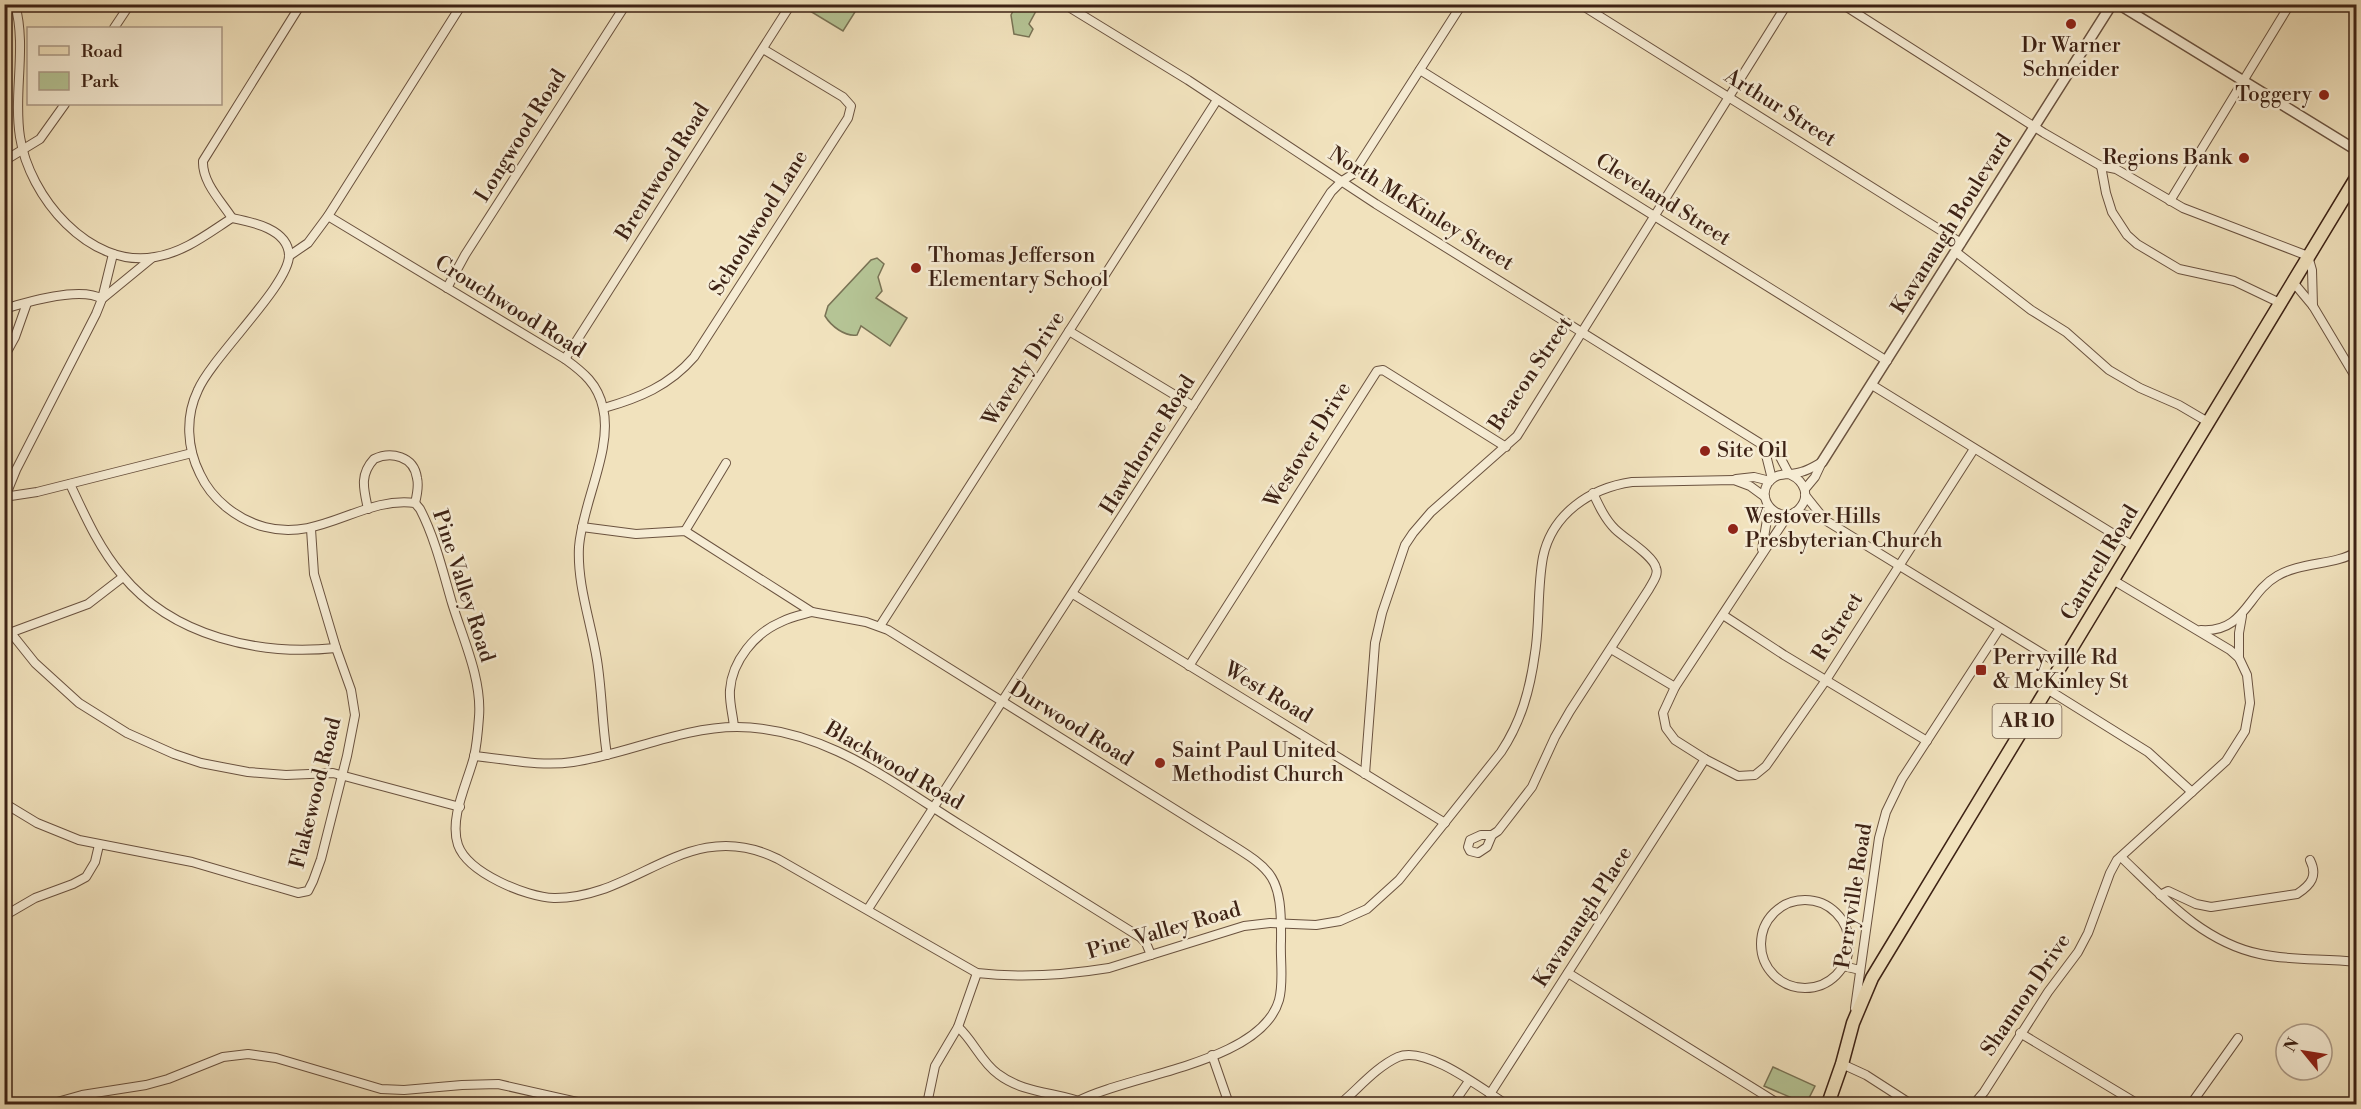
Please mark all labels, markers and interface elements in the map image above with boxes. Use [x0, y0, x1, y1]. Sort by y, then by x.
marker: Dr Warner Schneider [2064, 17, 2078, 31]
legend [27, 27, 222, 105]
place label: Dr Warner Schneider [2021, 33, 2121, 83]
text: Road [81, 40, 124, 63]
street label: Arthur Street [1719, 63, 1841, 153]
street label: Longwood Road [470, 65, 572, 207]
text: Park [81, 70, 120, 93]
place label: Toggery [2235, 82, 2313, 108]
marker: Toggery [2317, 88, 2331, 102]
street label: Brentwood Road [610, 98, 716, 246]
street label: Kavanaugh Boulevard [1886, 129, 2018, 319]
street label: North McKinley Street [1324, 141, 1519, 277]
street label: Schoolwood Lane [704, 145, 814, 301]
place label: Regions Bank [2103, 145, 2233, 171]
street label: Cleveland Street [1591, 148, 1736, 252]
marker: Regions Bank [2237, 151, 2251, 165]
place label: Thomas Jefferson Elementary School [928, 243, 1108, 293]
street label: Crouchwood Road [430, 250, 590, 364]
marker: Thomas Jefferson Elementary School [909, 261, 923, 275]
street label: Waverly Drive [977, 307, 1071, 432]
street label: Beacon Street [1483, 311, 1579, 437]
street label: Hawthorne Road [1095, 370, 1201, 519]
street label: Westover Drive [1258, 377, 1357, 514]
place label: Site Oil [1717, 438, 1788, 464]
marker: Site Oil [1698, 444, 1712, 458]
street label: Cantrell Road [2055, 501, 2145, 625]
place label: Westover Hills Presbyterian Church [1744, 504, 1943, 554]
street label: Pine Valley Road [426, 506, 500, 666]
marker: Westover Hills Presbyterian Church [1726, 522, 1740, 536]
street label: R Street [1807, 587, 1869, 666]
place label: Perryville Rd & McKinley St [1993, 645, 2129, 695]
street label: West Road [1218, 656, 1317, 729]
marker: Perryville Rd & McKinley St [1974, 663, 1988, 677]
street label: Durwood Road [1004, 676, 1138, 772]
road number: AR 10 [1992, 704, 2062, 738]
street label: Flakewood Road [285, 715, 347, 871]
street label: Blackwood Road [819, 715, 968, 816]
place label: Saint Paul United Methodist Church [1172, 738, 1344, 788]
marker: Saint Paul United Methodist Church [1153, 756, 1167, 770]
street label: Perryville Road [1830, 822, 1878, 970]
street label: Kavanaugh Place [1528, 842, 1638, 992]
street label: Pine Valley Road [1084, 897, 1244, 965]
street label: Shannon Drive [1975, 929, 2077, 1061]
north arrow [2274, 1022, 2334, 1082]
text: N [2280, 1034, 2304, 1055]

